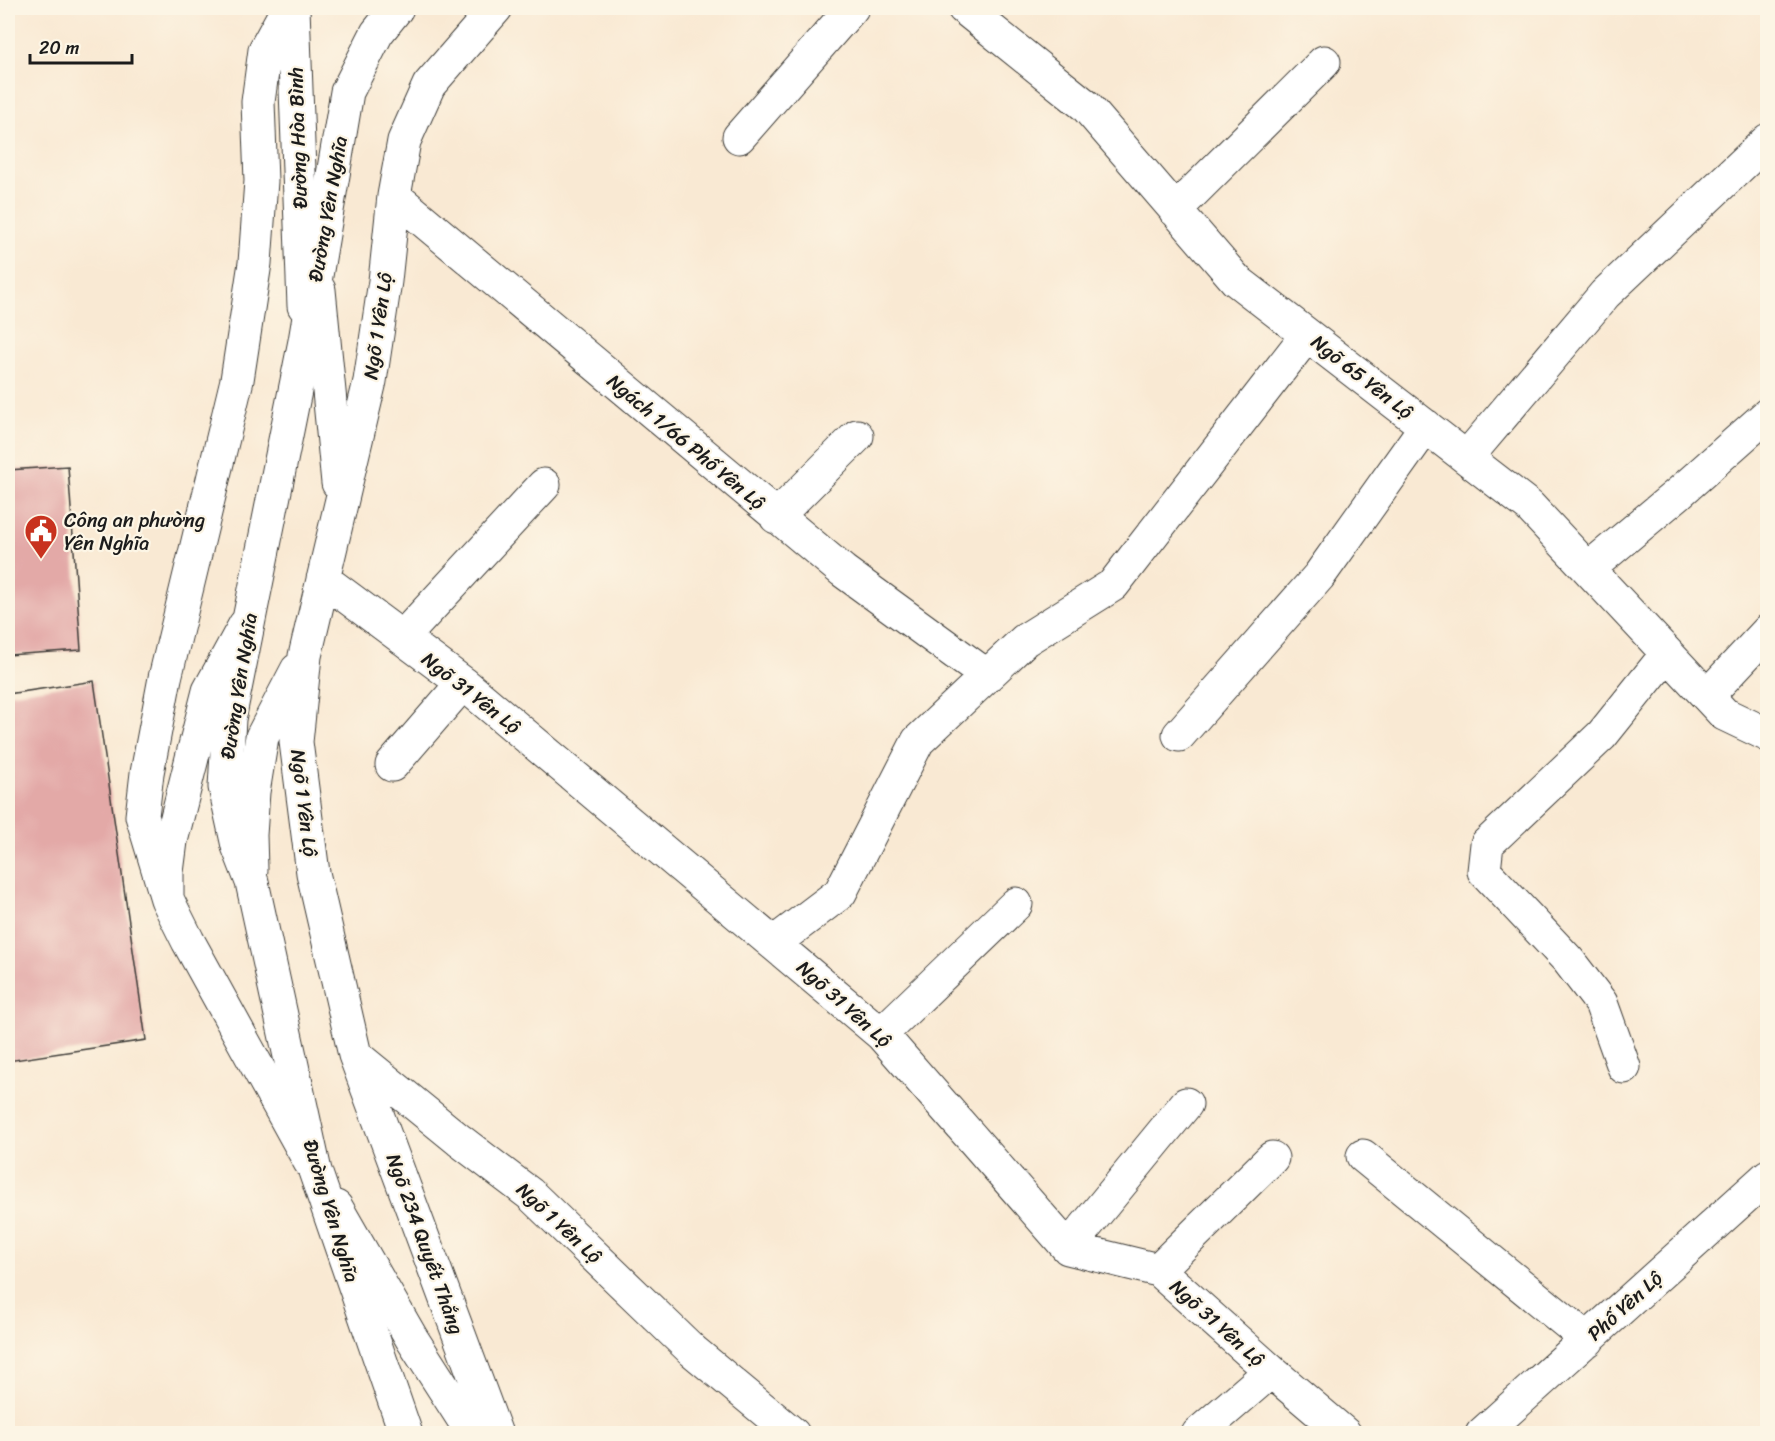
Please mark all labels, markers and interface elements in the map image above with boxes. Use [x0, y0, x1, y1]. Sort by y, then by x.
scale bar [30, 27, 132, 65]
text: 20 m [39, 32, 79, 64]
street label: Đường Hòa Bình [278, 67, 318, 209]
street label: Đường Yên Nghĩa [298, 133, 358, 285]
street label: Ngõ 1 Yên Lộ [353, 269, 403, 382]
street label: Ngõ 65 Yên Lộ [1303, 325, 1422, 429]
street label: Ngách 1/66 Phố Yên Lộ [599, 365, 774, 520]
place label: Công an phường Yên Nghĩa [64, 503, 205, 561]
public building icon: Công an phường Yên Nghĩa [23, 513, 59, 560]
street label: Đường Yên Nghĩa [210, 610, 268, 762]
street label: Ngõ 31 Yên Lộ [413, 643, 529, 744]
street label: Ngõ 1 Yên Lộ [280, 747, 328, 859]
street label: Ngõ 31 Yên Lộ [788, 951, 900, 1057]
street label: Đường Yên Nghĩa [293, 1135, 369, 1287]
street label: Ngõ 234 Quyết Thắng [376, 1149, 474, 1339]
street label: Ngõ 1 Yên Lộ [508, 1173, 611, 1273]
street label: Phố Yên Lộ [1579, 1261, 1672, 1350]
street label: Ngõ 31 Yên Lộ [1161, 1270, 1273, 1376]

